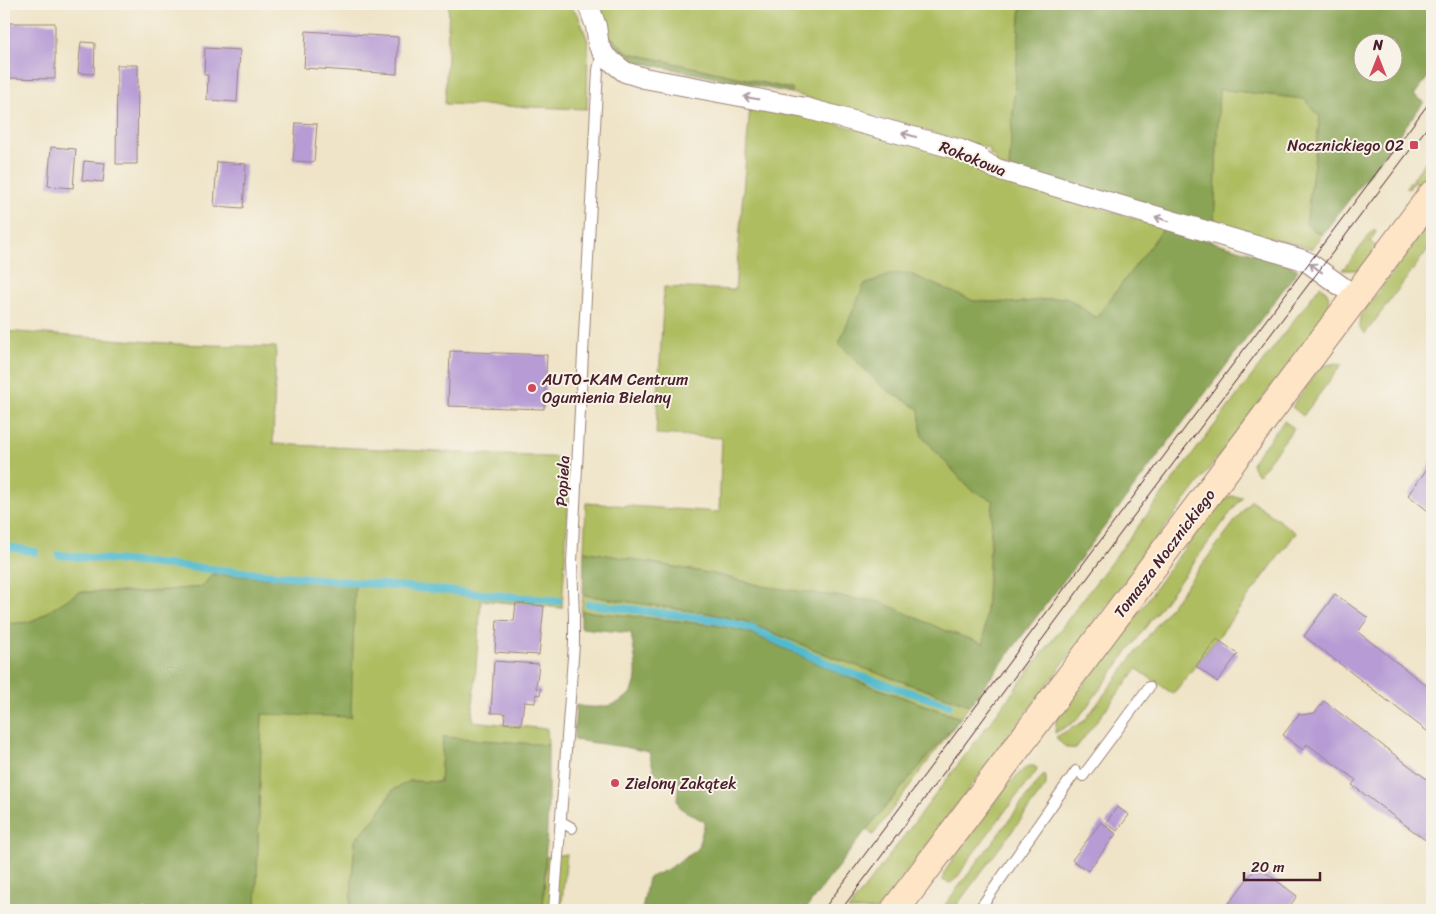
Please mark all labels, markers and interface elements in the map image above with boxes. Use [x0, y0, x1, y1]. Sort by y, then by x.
north arrow [1354, 32, 1404, 82]
text: N [1372, 33, 1383, 58]
one-way arrow [743, 92, 759, 102]
one-way arrow [902, 130, 918, 140]
place label: Nocznickiego 02 [1287, 131, 1404, 160]
street label: Rokokowa [935, 132, 1011, 185]
marker: Nocznickiego 02 [1408, 139, 1420, 151]
one-way arrow [1155, 213, 1171, 223]
one-way arrow [1310, 263, 1323, 274]
place label: AUTO-KAM Centrum Ogumienia Bielany [541, 365, 688, 412]
marker: AUTO-KAM Centrum Ogumienia Bielany [526, 382, 538, 394]
street label: Popiela [547, 455, 578, 507]
street label: Tomasza Nocznickiego [1106, 482, 1223, 624]
place label: Zielony Zakątek [625, 769, 737, 798]
marker: Zielony Zakątek [609, 777, 621, 789]
scale bar [1244, 849, 1320, 881]
text: 20 m [1251, 854, 1285, 880]

